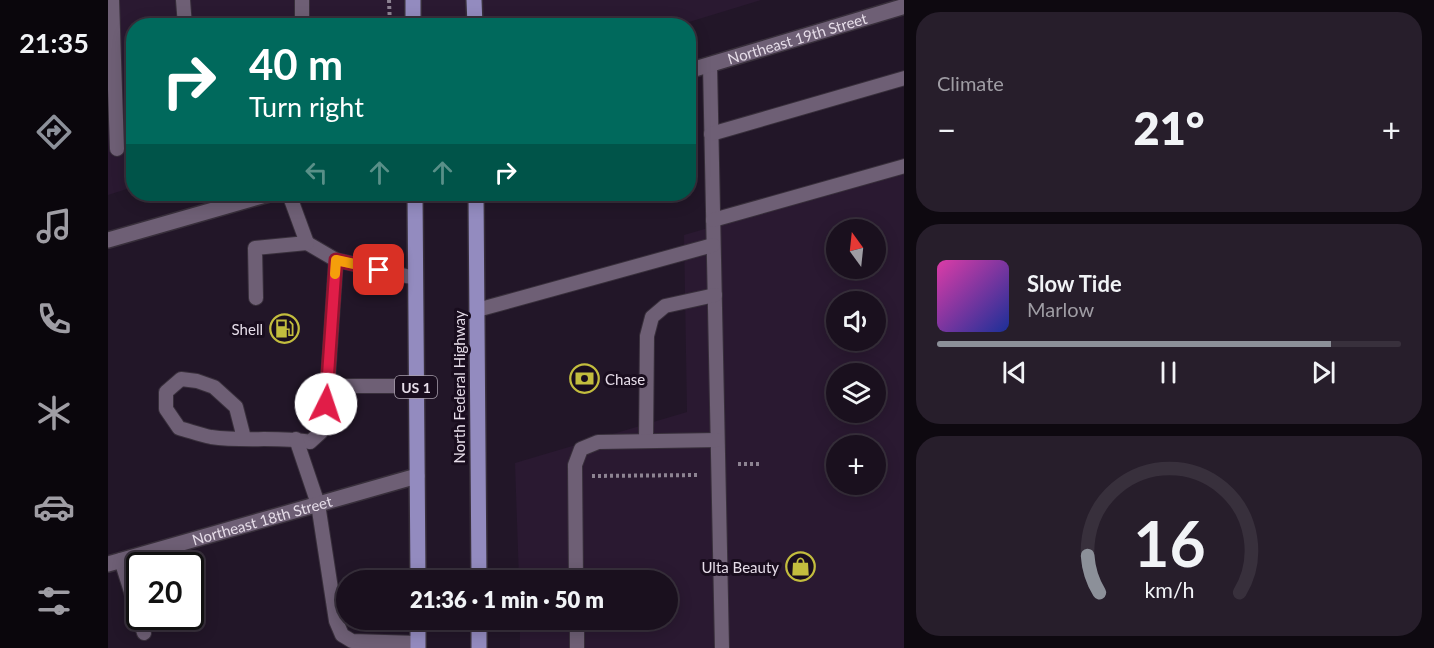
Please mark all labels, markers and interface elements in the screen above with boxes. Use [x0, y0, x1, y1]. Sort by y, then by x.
street label: Northeast 19th Street [725, 9, 870, 68]
text: 21:35 [19, 26, 89, 59]
text: 40 m [249, 39, 343, 89]
icon: right [150, 42, 228, 120]
text: Climate [937, 71, 1004, 95]
text: Turn right [249, 90, 364, 123]
text: 21° [1134, 101, 1204, 155]
text: − [937, 109, 956, 149]
text: + [1382, 109, 1401, 149]
icon: directions [33, 111, 75, 153]
icon: left [300, 156, 333, 189]
icon: ahead [363, 156, 396, 189]
icon: ahead [426, 156, 459, 189]
icon: right [489, 156, 522, 189]
icon: music [33, 205, 75, 247]
north arrow [826, 219, 886, 279]
map controls [826, 219, 886, 495]
pin [353, 244, 404, 295]
icon: arrive [362, 253, 395, 286]
text: Slow Tide [1027, 270, 1122, 297]
button: sound [826, 291, 886, 351]
text: Marlow [1027, 297, 1094, 321]
icon: phone [33, 298, 75, 340]
street label: North Federal Highway [450, 310, 468, 463]
fuel station icon: Shell [268, 313, 300, 345]
place label: Shell [232, 320, 263, 338]
icon: previous [998, 356, 1031, 389]
icon: pause [1152, 356, 1185, 389]
icon: next [1307, 356, 1340, 389]
bank icon: Chase [568, 363, 600, 395]
button: layers [826, 363, 886, 423]
place label: Chase [605, 370, 645, 388]
position arrow [294, 372, 358, 436]
road number: US 1 [395, 376, 437, 398]
icon: climate [33, 392, 75, 434]
button: + [826, 435, 886, 495]
icon: car [33, 486, 75, 528]
street label: Northeast 18th Street [190, 492, 335, 549]
text: 16 [1133, 505, 1205, 580]
shop icon: Ulta Beauty [784, 551, 816, 583]
speed limit sign: 20 [126, 552, 204, 630]
place label: Ulta Beauty [701, 558, 779, 576]
text: km/h [1144, 577, 1194, 603]
icon: filters [33, 580, 75, 622]
text: 21:36 · 1 min · 50 m [410, 586, 604, 613]

